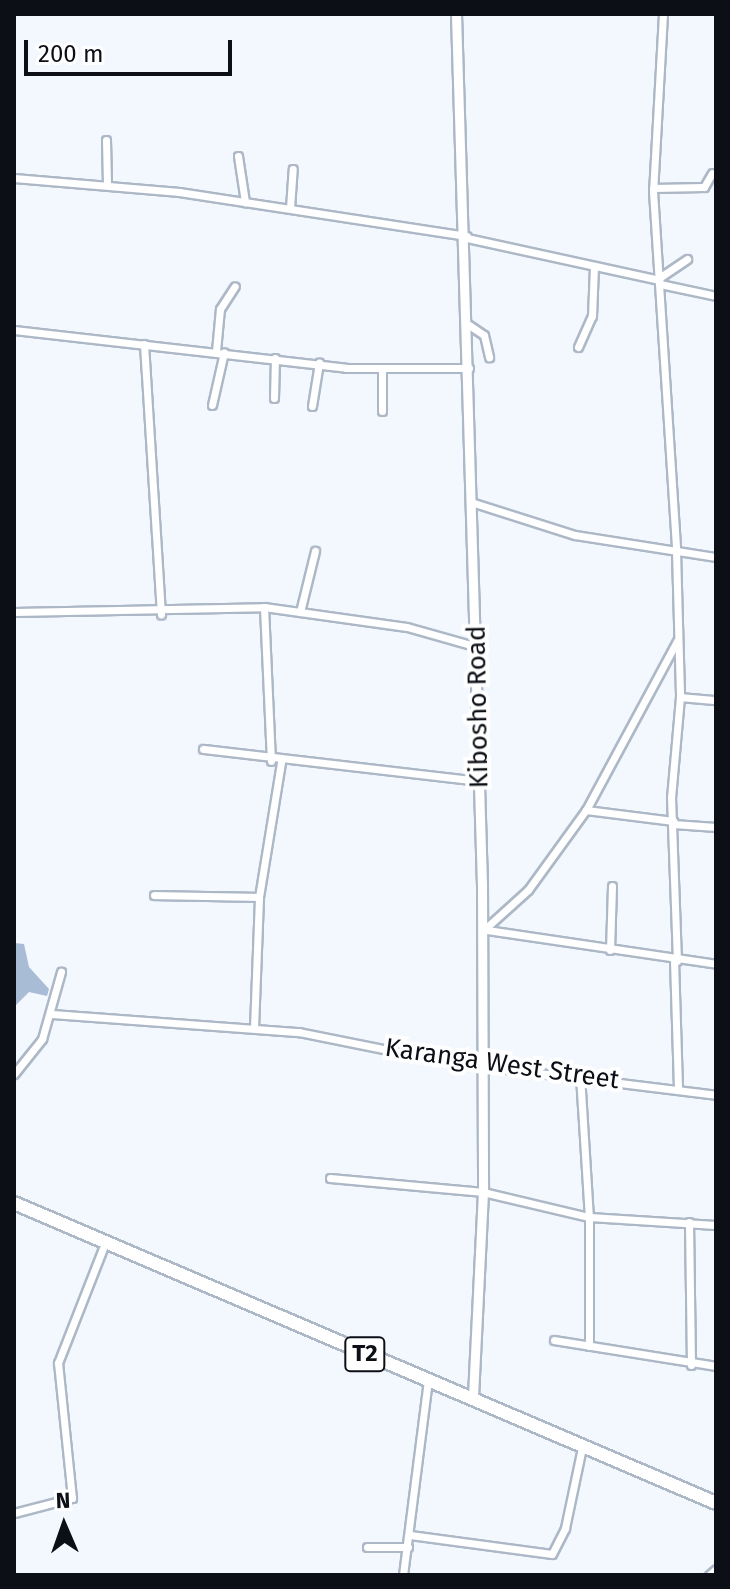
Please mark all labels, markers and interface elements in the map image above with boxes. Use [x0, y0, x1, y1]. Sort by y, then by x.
scale bar [28, 24, 236, 74]
text: 200 m [38, 40, 104, 68]
street label: Kibosho Road [461, 625, 495, 789]
street label: Karanga West Street [383, 1032, 621, 1096]
road number: T2 [343, 1334, 387, 1374]
north arrow [24, 1485, 104, 1565]
text: N [55, 1487, 71, 1514]

